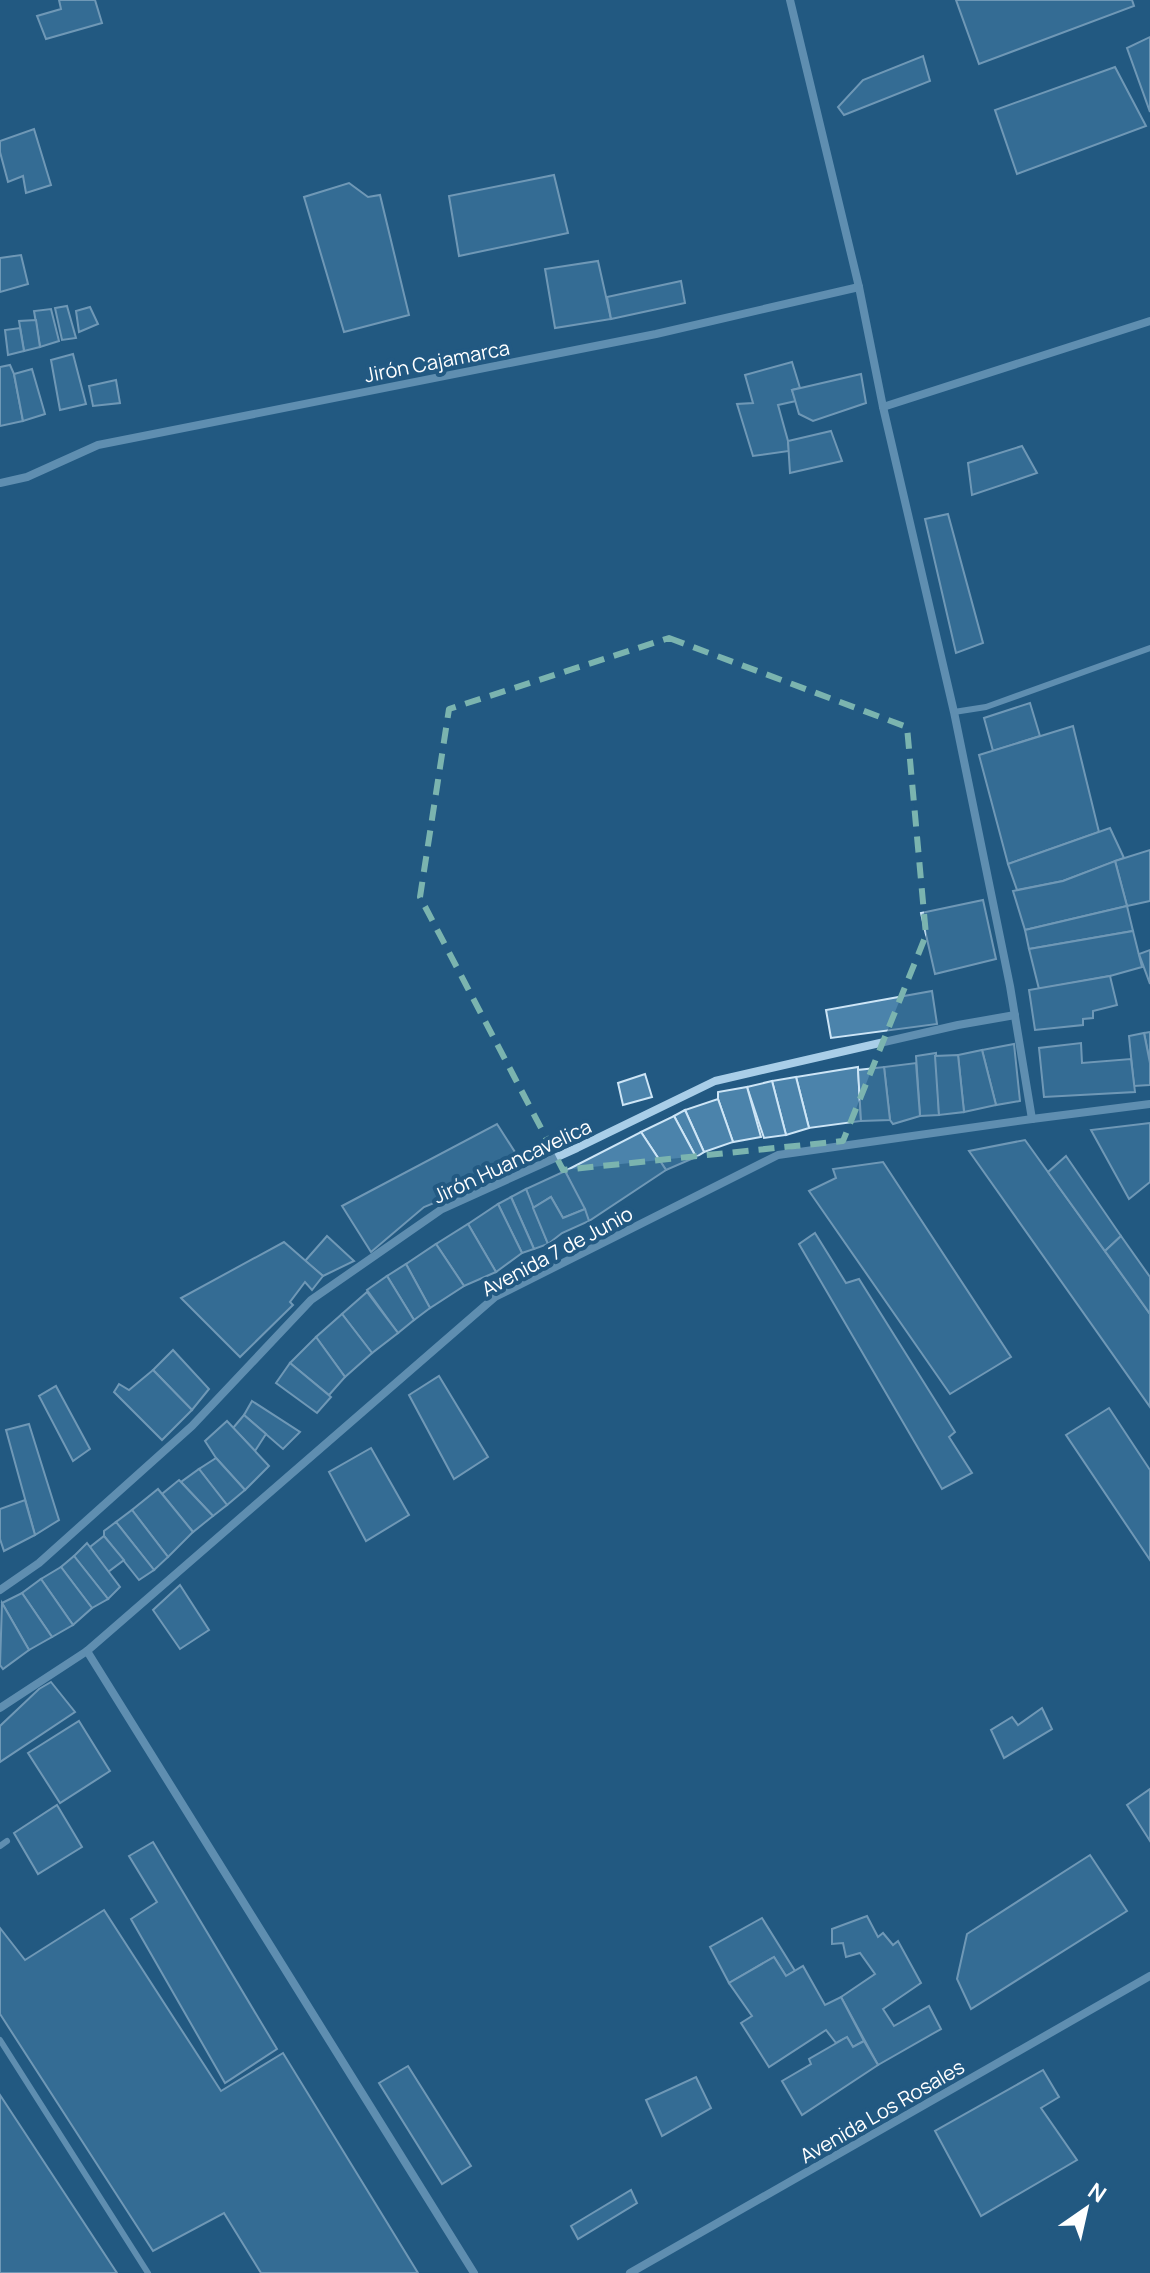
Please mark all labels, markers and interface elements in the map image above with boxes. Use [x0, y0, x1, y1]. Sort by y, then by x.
street label: Jirón Cajamarca [362, 334, 512, 388]
street label: Jirón Huancavelica [428, 1112, 596, 1210]
street label: Avenida 7 de Junio [477, 1200, 637, 1302]
street label: Avenida Los Rosales [795, 2053, 969, 2169]
north arrow [1046, 2169, 1126, 2249]
text: N [1082, 2176, 1112, 2209]

